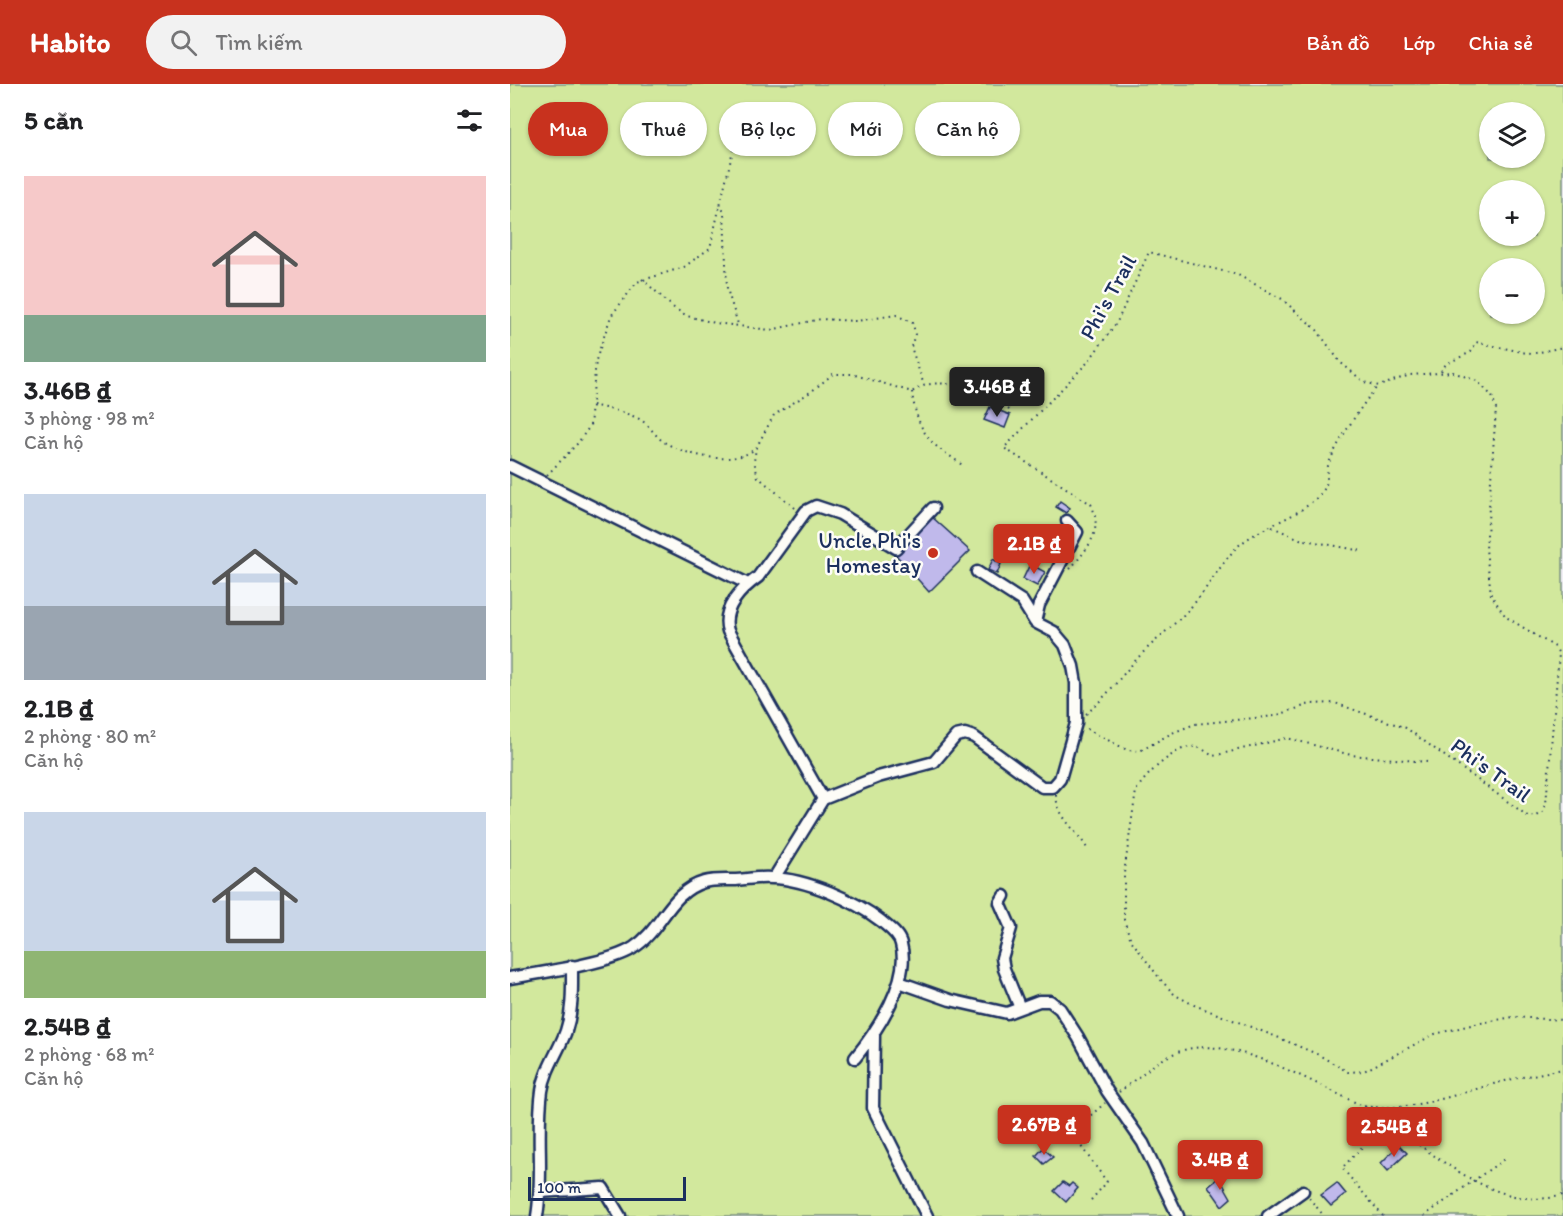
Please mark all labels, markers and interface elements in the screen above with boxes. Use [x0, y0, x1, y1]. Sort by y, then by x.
search box [146, 15, 566, 69]
text: Habito [30, 25, 110, 59]
icon: search [167, 26, 200, 59]
text: Tìm kiếm [215, 29, 303, 56]
text: Bản đồ [1306, 30, 1370, 55]
text: Lớp [1403, 30, 1435, 55]
text: Chia sẻ [1468, 30, 1533, 55]
chip: Mua [528, 102, 608, 156]
chip: Thuê [620, 102, 707, 156]
chip: Bộ lọc [719, 102, 816, 156]
chip: Mới [828, 102, 903, 156]
chip: Căn hộ [915, 102, 1020, 156]
map controls [1479, 102, 1545, 324]
button: layers [1479, 102, 1545, 168]
text: 5 căn [24, 104, 83, 136]
icon: filters [453, 104, 486, 137]
button: + [1479, 180, 1545, 246]
icon: home [201, 215, 309, 323]
street label: Phi's Trail [1074, 250, 1142, 344]
button: − [1479, 258, 1545, 324]
pin: 3.46B ₫ [942, 367, 1052, 418]
text: 3.46B ₫ [24, 374, 111, 406]
text: 3.46B ₫ [963, 374, 1031, 398]
text: 3 phòng · 98 m² [24, 406, 155, 430]
text: Căn hộ [24, 430, 84, 454]
pin: 2.1B ₫ [985, 524, 1083, 575]
place label: Uncle Phi's Homestay [818, 527, 922, 579]
text: 2.1B ₫ [1007, 531, 1061, 555]
icon: home [201, 533, 309, 641]
marker: Uncle Phi's Homestay [926, 546, 940, 560]
text: 2.1B ₫ [24, 692, 94, 724]
text: 2 phòng · 80 m² [24, 724, 156, 748]
street label: Phi's Trail [1446, 732, 1536, 808]
text: Căn hộ [24, 748, 84, 772]
icon: home [201, 851, 309, 959]
text: 2.54B ₫ [24, 1010, 111, 1042]
text: 2 phòng · 68 m² [24, 1042, 155, 1066]
text: Căn hộ [24, 1066, 84, 1090]
pin: 2.67B ₫ [989, 1105, 1099, 1156]
pin: 2.54B ₫ [1339, 1107, 1449, 1158]
text: 2.67B ₫ [1012, 1112, 1076, 1136]
text: 2.54B ₫ [1361, 1114, 1427, 1138]
pin: 3.4B ₫ [1171, 1140, 1269, 1191]
text: 3.4B ₫ [1192, 1147, 1248, 1171]
scale bar [528, 1174, 686, 1202]
text: 100 m [537, 1178, 581, 1197]

